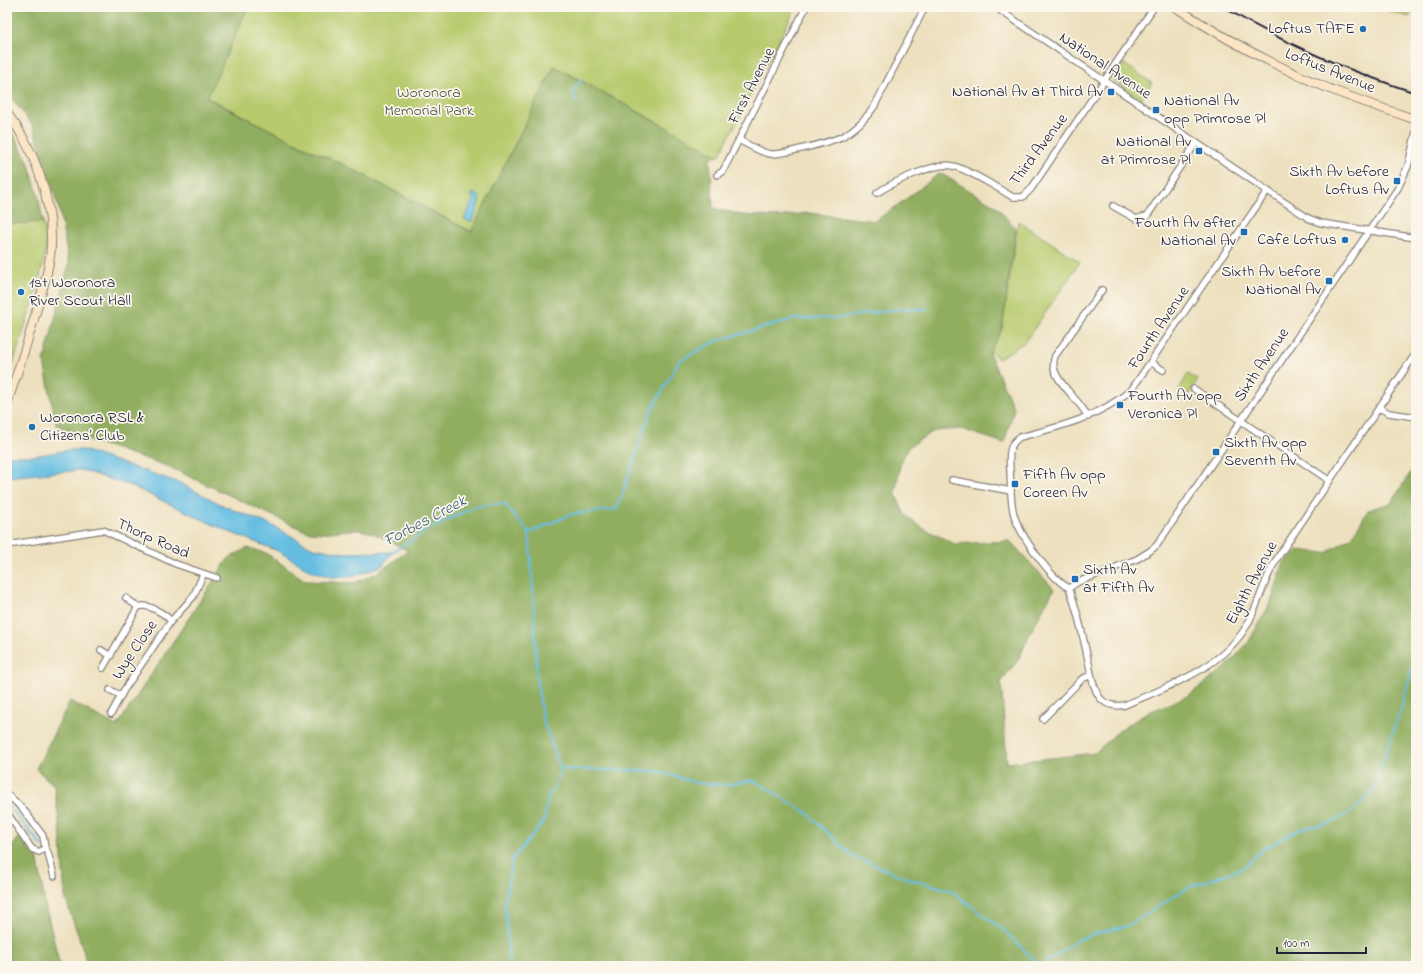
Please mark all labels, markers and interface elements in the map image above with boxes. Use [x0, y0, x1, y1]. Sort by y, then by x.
place label: Loftus TAFE [1268, 17, 1355, 41]
marker: Loftus TAFE [1358, 24, 1368, 34]
street label: National Avenue [1054, 26, 1157, 106]
street label: Loftus Avenue [1281, 42, 1380, 100]
street label: First Avenue [722, 43, 782, 130]
place label: National Av at Third Av [952, 80, 1104, 104]
park label: Woronora Memorial Park [384, 81, 475, 123]
marker: National Av at Third Av [1106, 87, 1116, 97]
place label: National Av opp Primrose Pl [1164, 89, 1266, 131]
marker: National Av opp Primrose Pl [1151, 105, 1161, 115]
street label: Third Avenue [1004, 108, 1075, 191]
place label: National Av at Primrose Pl [1101, 130, 1192, 172]
marker: National Av at Primrose Pl [1194, 146, 1204, 156]
place label: Sixth Av before Loftus Av [1289, 160, 1390, 202]
marker: Sixth Av before Loftus Av [1392, 176, 1402, 186]
place label: Fourth Av after National Av [1134, 211, 1237, 253]
marker: Fourth Av after National Av [1239, 227, 1249, 237]
place label: Cafe Loftus [1257, 228, 1337, 252]
marker: Cafe Loftus [1340, 235, 1350, 245]
place label: Sixth Av before National Av [1221, 260, 1322, 302]
place label: 1st Woronora River Scout Hall [29, 271, 131, 313]
marker: Sixth Av before National Av [1324, 276, 1334, 286]
street label: Fourth Avenue [1122, 281, 1196, 375]
marker: 1st Woronora River Scout Hall [16, 287, 26, 297]
street label: Sixth Avenue [1228, 322, 1296, 407]
place label: Fourth Av opp Veronica Pl [1127, 384, 1222, 426]
marker: Fourth Av opp Veronica Pl [1115, 400, 1125, 410]
place label: Woronora RSL & Citizens’ Club [40, 406, 145, 448]
marker: Woronora RSL & Citizens’ Club [27, 422, 37, 432]
place label: Sixth Av opp Seventh Av [1224, 431, 1307, 473]
marker: Sixth Av opp Seventh Av [1211, 447, 1221, 457]
place label: Fifth Av opp Coreen Av [1022, 463, 1106, 505]
marker: Fifth Av opp Coreen Av [1010, 479, 1020, 489]
water label: Forbes Creek [379, 488, 472, 553]
street label: Thorp Road [113, 512, 193, 566]
street label: Eighth Avenue [1220, 536, 1284, 629]
place label: Sixth Av at Fifth Av [1083, 558, 1155, 600]
marker: Sixth Av at Fifth Av [1070, 574, 1080, 584]
street label: Wye Close [106, 615, 164, 685]
scale bar [1277, 929, 1366, 955]
text: 100 m [1283, 935, 1310, 953]

